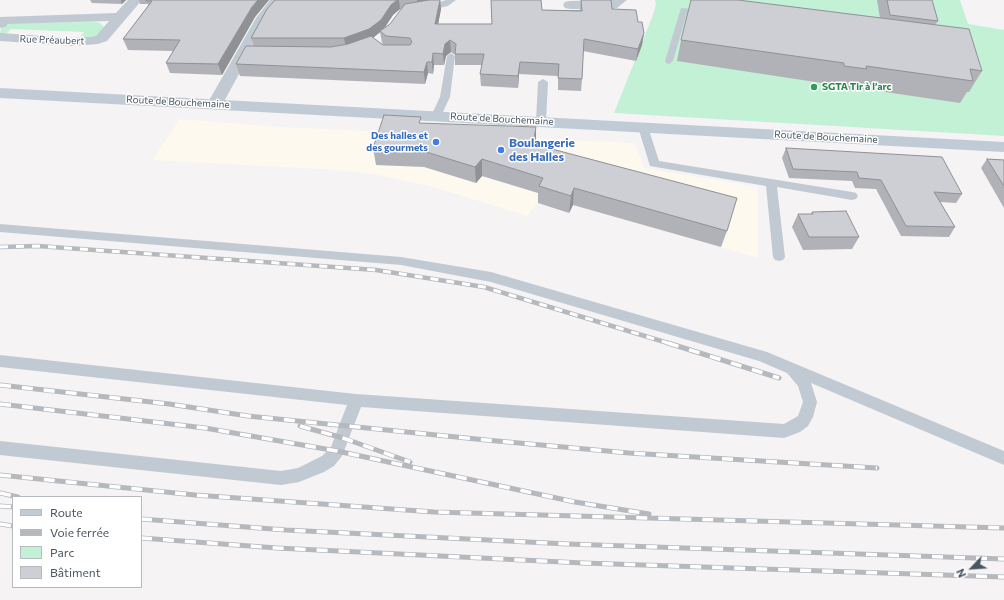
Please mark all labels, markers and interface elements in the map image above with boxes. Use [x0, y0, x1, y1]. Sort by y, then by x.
street label: Rue Préaubert [19, 33, 85, 47]
place label: SGTA Tir à l’arc [822, 81, 891, 93]
marker: SGTA Tir à l’arc [809, 82, 819, 92]
street label: Route de Bouchemaine [126, 93, 230, 111]
street label: Route de Bouchemaine [450, 110, 554, 128]
street label: Route de Bouchemaine [774, 128, 878, 146]
place label: Des halles et des gourmets [366, 130, 428, 154]
place label: Boulangerie des Halles [509, 136, 575, 164]
marker: Des halles et des gourmets [431, 137, 441, 147]
marker: Boulangerie des Halles [496, 145, 506, 155]
legend [12, 496, 142, 588]
text: Route [50, 505, 83, 519]
text: Voie ferrée [50, 525, 109, 539]
text: Parc [50, 545, 74, 559]
north arrow [952, 548, 992, 588]
text: Bâtiment [50, 565, 101, 579]
text: N [953, 567, 968, 580]

